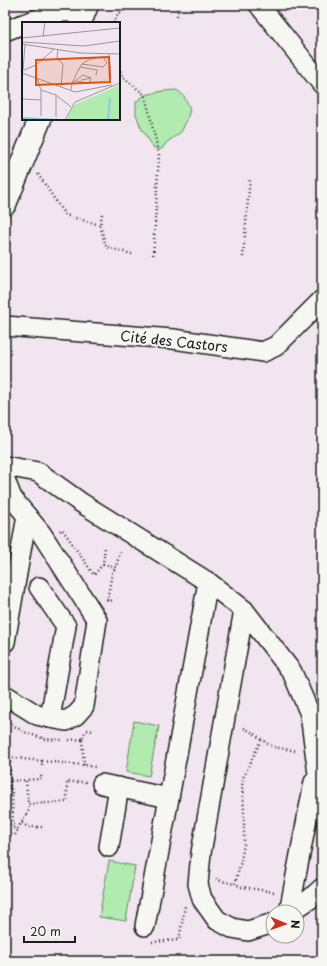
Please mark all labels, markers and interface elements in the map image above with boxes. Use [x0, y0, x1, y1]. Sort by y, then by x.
inset map [22, 22, 120, 120]
street label: Cité des Castors [119, 325, 229, 357]
north arrow [265, 904, 305, 944]
scale bar [24, 918, 75, 944]
text: N [287, 920, 304, 929]
text: 20 m [30, 922, 61, 940]

